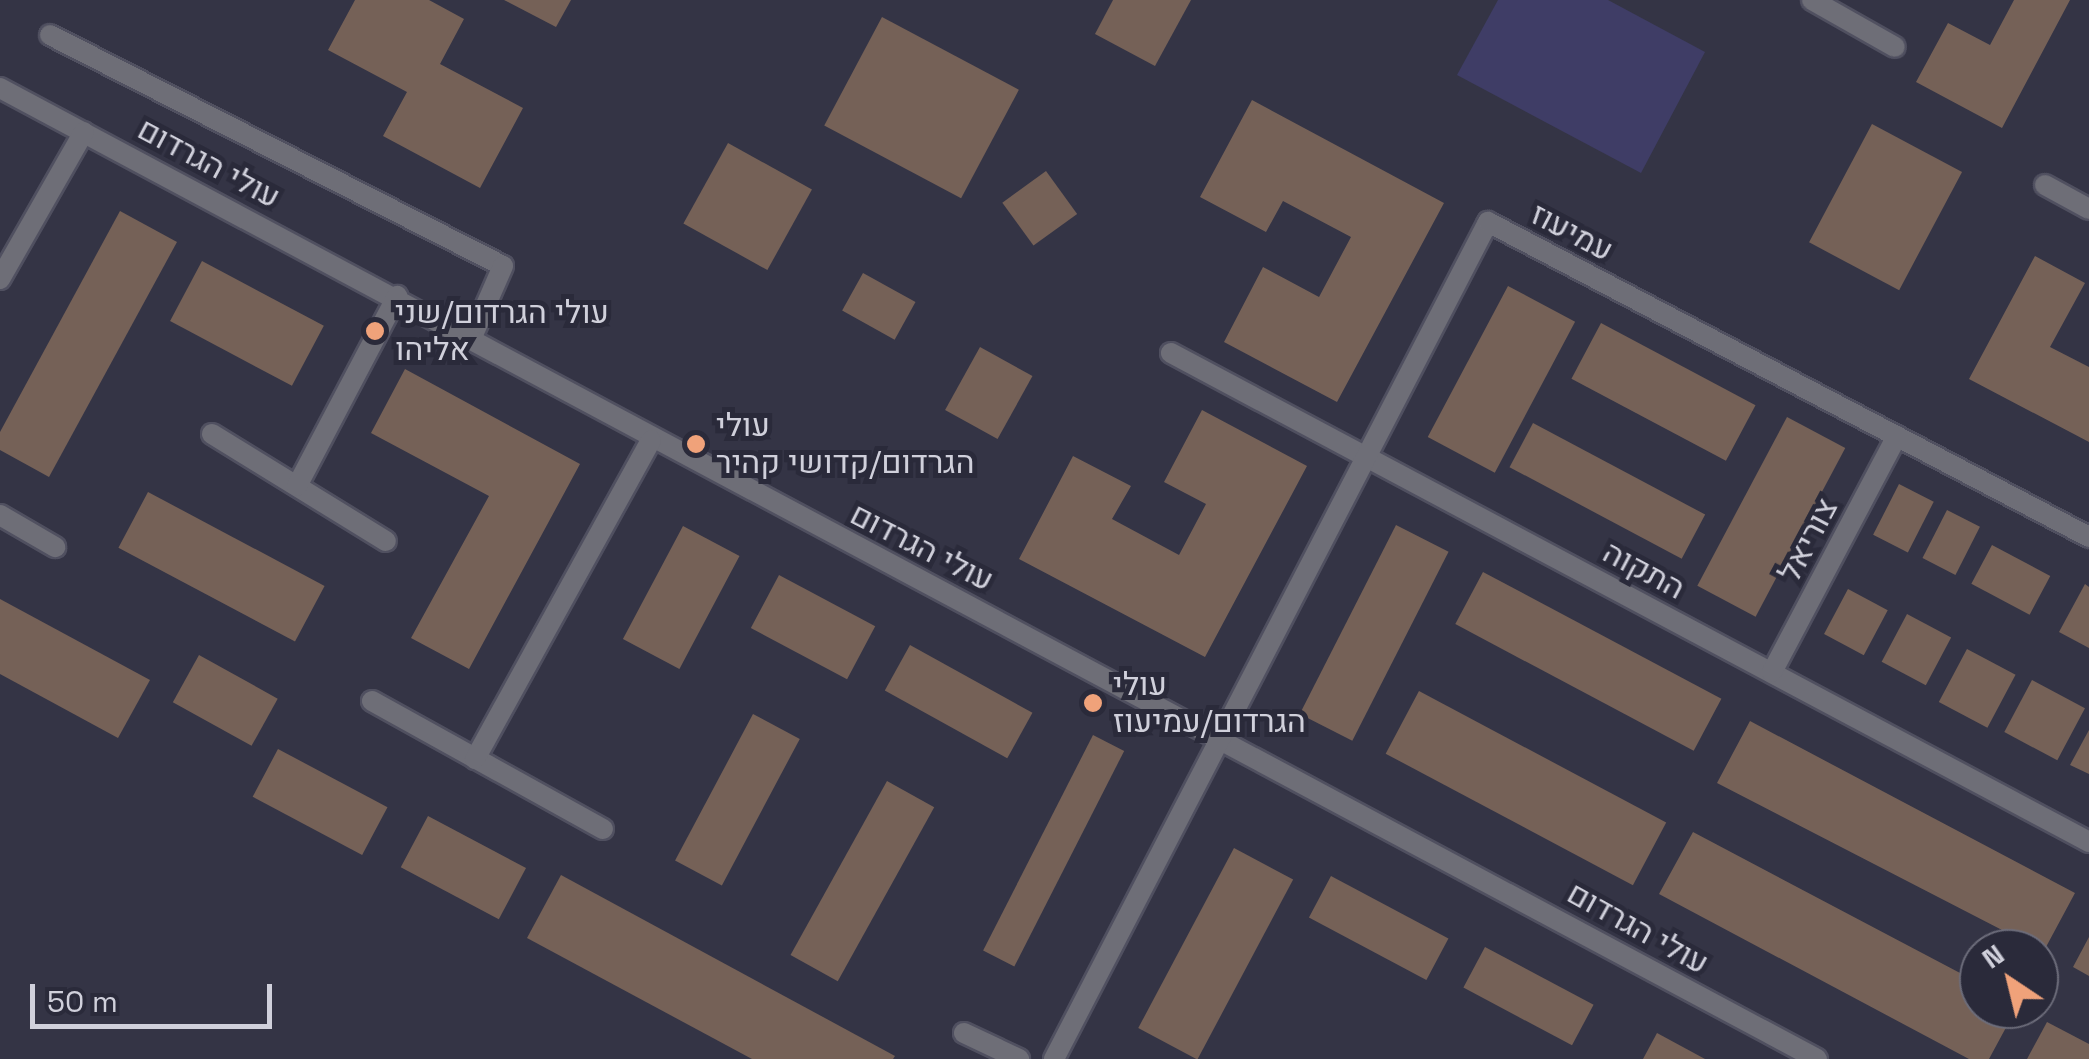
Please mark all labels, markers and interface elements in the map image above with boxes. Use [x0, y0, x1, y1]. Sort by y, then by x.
street label: עולי הגרדום [131, 110, 287, 216]
street label: עמיעוז [1524, 194, 1620, 270]
place label: עולי הגרדום/שני אליהו [395, 294, 609, 369]
marker: עולי הגרדום/שני אליהו [364, 320, 386, 342]
place label: עולי הגרדום/קדושי קהיר [716, 407, 975, 482]
marker: עולי הגרדום/קדושי קהיר [685, 433, 707, 455]
street label: צוריאל [1770, 492, 1846, 588]
street label: עולי הגרדום [844, 495, 1000, 599]
street label: התקוה [1597, 533, 1691, 607]
place label: עולי הגרדום/עמיעוז [1113, 666, 1306, 741]
marker: עולי הגרדום/עמיעוז [1082, 692, 1104, 714]
street label: עולי הגרדום [1561, 873, 1715, 983]
north arrow [1959, 929, 2059, 1029]
text: N [1975, 936, 2011, 976]
scale bar [35, 964, 278, 1026]
text: 50 m [47, 982, 118, 1021]

